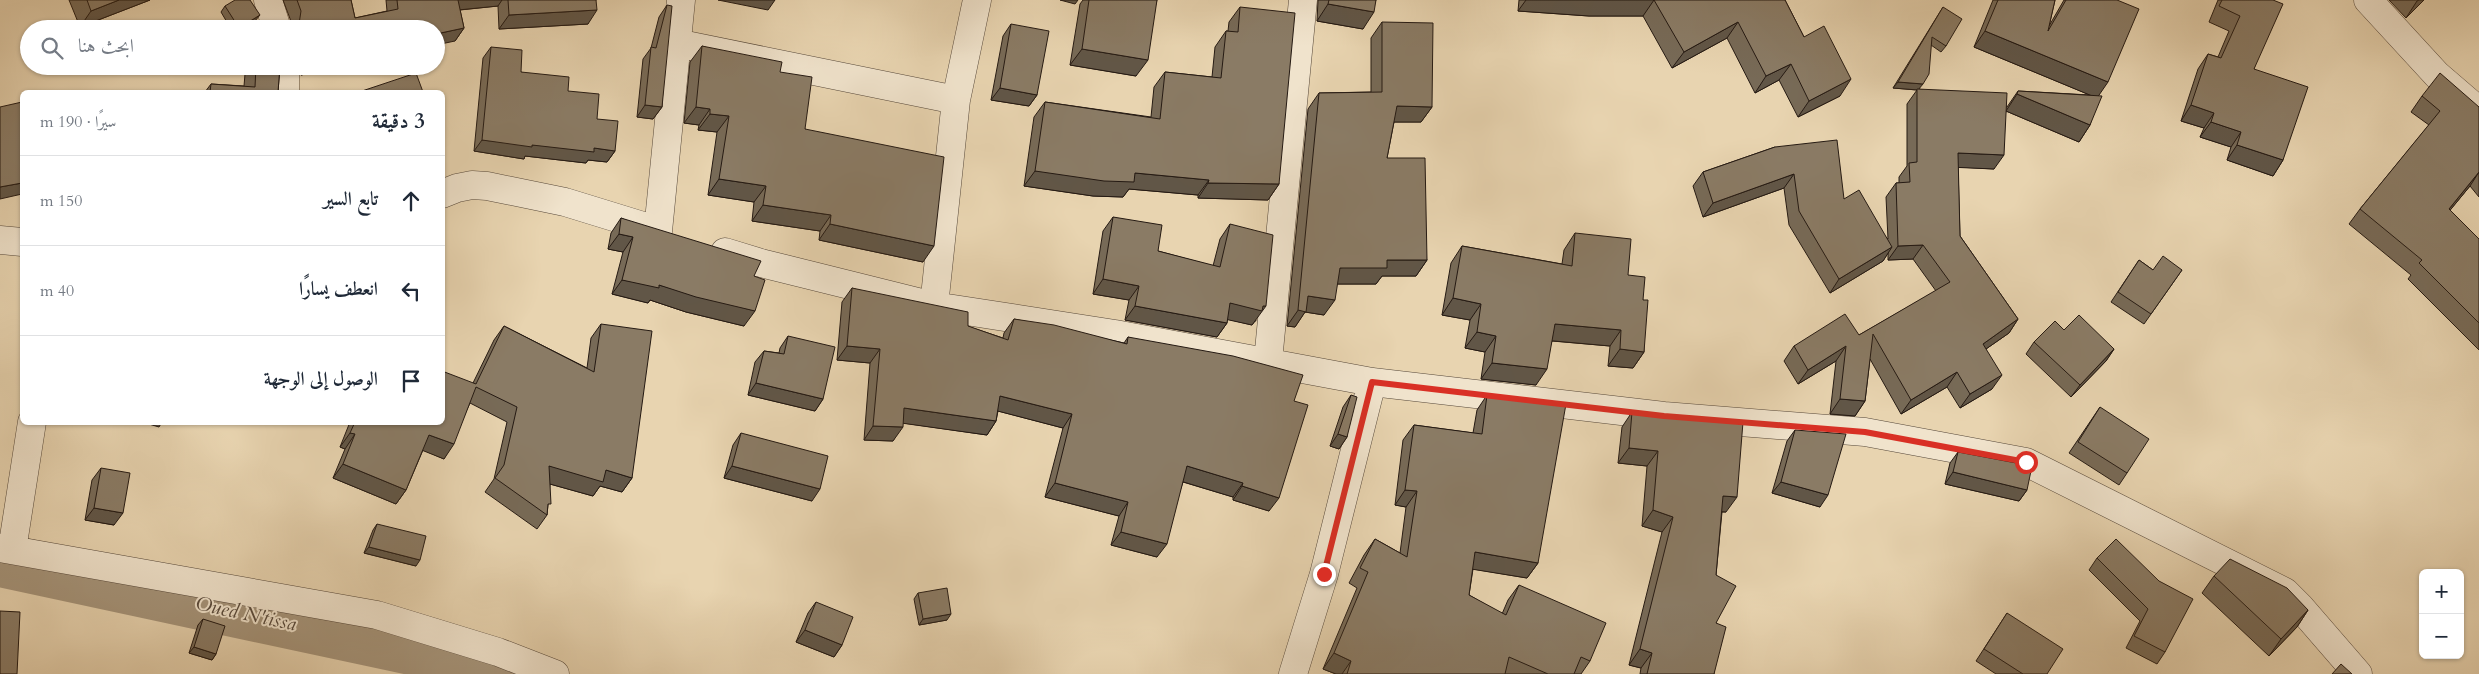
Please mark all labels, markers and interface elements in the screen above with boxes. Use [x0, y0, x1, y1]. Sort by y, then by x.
search box [20, 20, 445, 75]
text: ابحث هنا [78, 33, 134, 59]
icon: search [38, 34, 66, 62]
text: 3 دقيقة [372, 107, 425, 136]
text: سيرًا · 190 m [40, 111, 116, 133]
text: تابع السير [323, 186, 378, 212]
icon: ahead [397, 187, 425, 215]
text: 150 m [40, 190, 82, 212]
text: انعطف يسارًا [299, 276, 378, 302]
icon: left [397, 277, 425, 305]
text: 40 m [40, 280, 74, 302]
text: الوصول إلى الوجهة [264, 366, 378, 392]
icon: arrive [397, 367, 425, 395]
route start [2015, 451, 2038, 474]
route end [1313, 563, 1336, 586]
map controls [2419, 569, 2464, 659]
button: + [2419, 569, 2464, 614]
water label: Oued N'tissa [193, 590, 299, 637]
button: − [2419, 614, 2464, 659]

